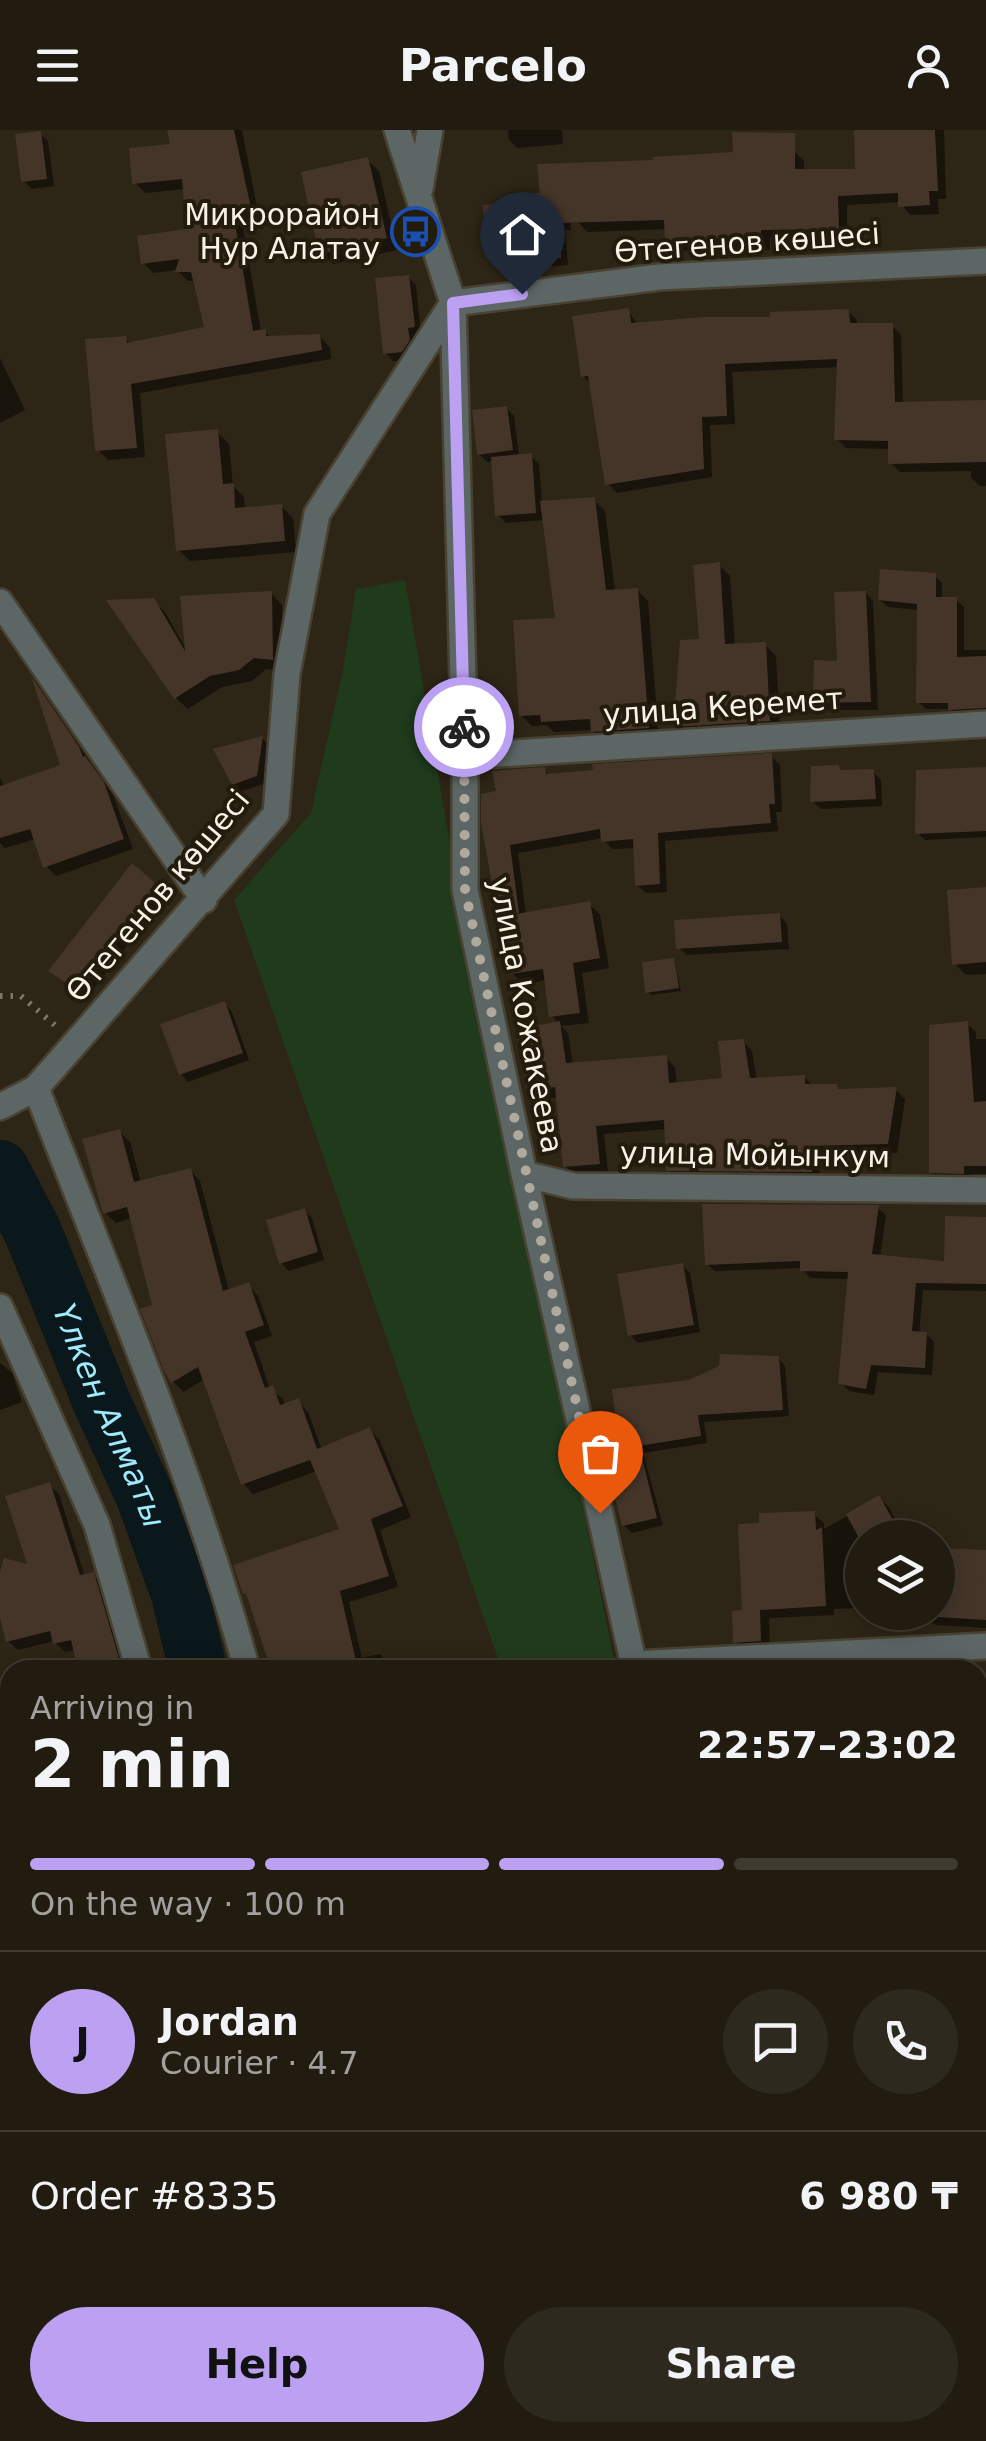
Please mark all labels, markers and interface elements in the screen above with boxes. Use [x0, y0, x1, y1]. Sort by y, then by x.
icon: menu [30, 38, 85, 93]
icon: person [901, 38, 956, 93]
text: Parcelo [399, 39, 587, 92]
pin [480, 192, 565, 295]
place label: Микрорайон Нур Алатау [184, 197, 380, 266]
bus stop icon: Микрорайон Нур Алатау [389, 206, 441, 258]
icon: home [495, 207, 550, 262]
street label: Өтегенов көшесі [613, 216, 881, 269]
courier [414, 677, 514, 777]
street label: улица Керемет [602, 681, 844, 732]
icon: bike [437, 700, 492, 755]
street label: Өтегенов көшесі [59, 782, 257, 1009]
street label: улица Кожакеева [483, 874, 570, 1156]
street label: улица Мойынкум [620, 1135, 890, 1174]
water label: Үлкен Алматы [45, 1298, 174, 1533]
pin [558, 1411, 643, 1514]
icon: bag [573, 1426, 628, 1481]
map controls [845, 1520, 955, 1630]
button: layers [845, 1520, 955, 1630]
text: Arriving in [30, 1689, 194, 1727]
text: 22:57–23:02 [697, 1723, 958, 1767]
text: 2 min [30, 1727, 234, 1802]
text: On the way · 100 m [30, 1885, 346, 1923]
button: chat [723, 1989, 828, 2094]
button: phone [853, 1989, 958, 2094]
text: Jordan [160, 2000, 299, 2044]
text: J [75, 2019, 90, 2063]
text: Courier · 4.7 [160, 2044, 359, 2082]
text: Order #8335 [30, 2174, 279, 2218]
text: 6 980 ₸ [799, 2174, 958, 2218]
button: Help [30, 2307, 484, 2422]
button: Share [504, 2307, 958, 2422]

